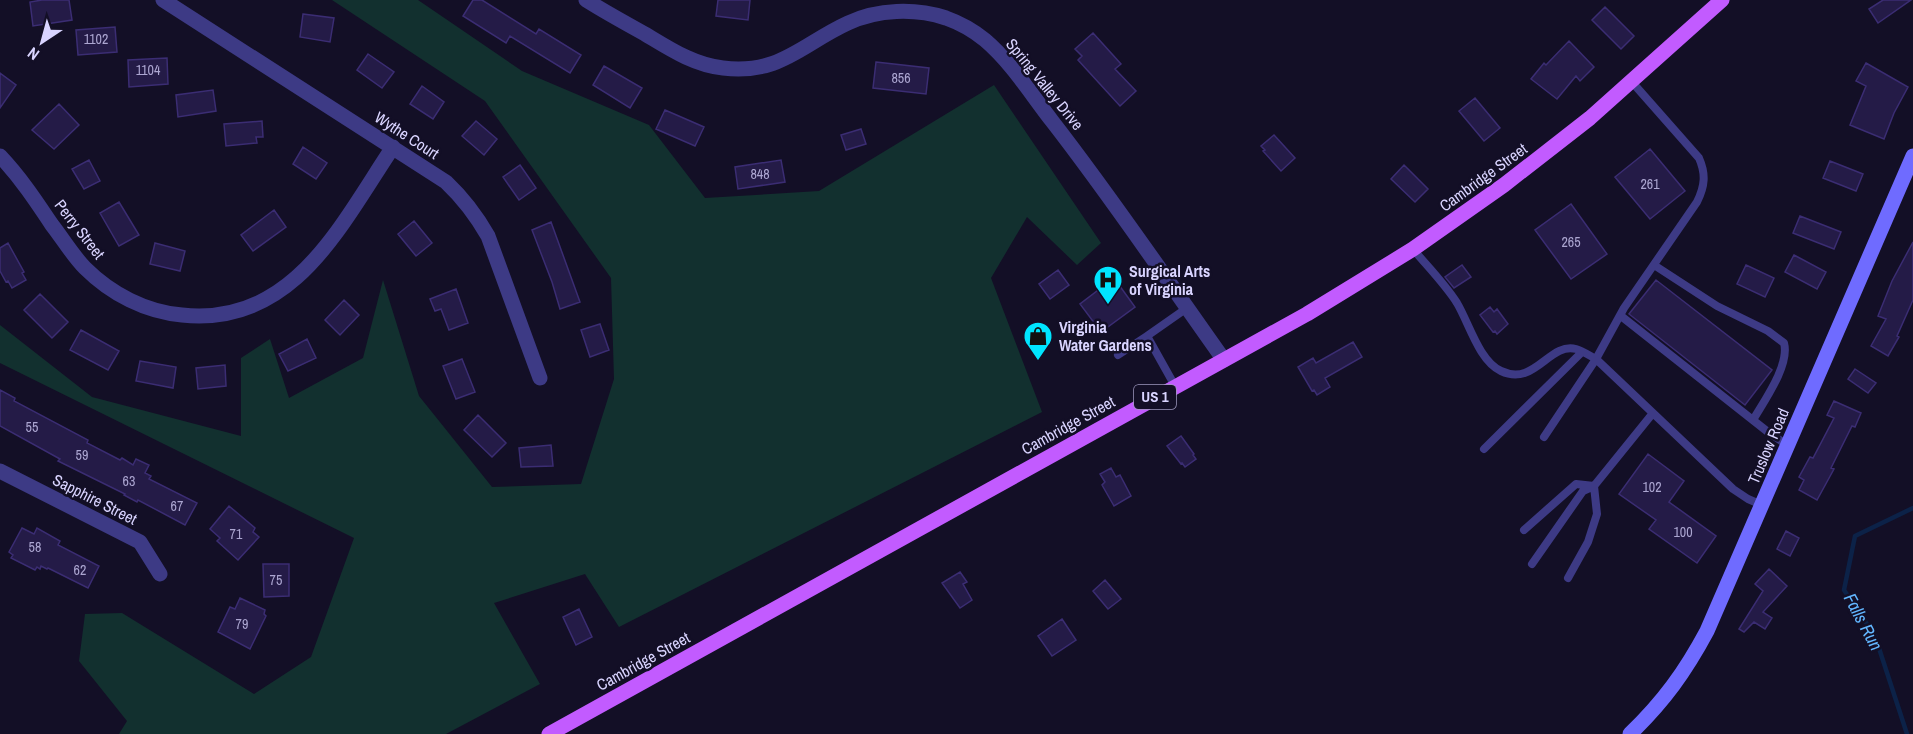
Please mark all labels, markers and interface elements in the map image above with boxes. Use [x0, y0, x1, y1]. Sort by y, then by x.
north arrow [12, 12, 72, 72]
house number: 1102 [84, 30, 108, 48]
street label: Spring Valley Drive [1001, 34, 1089, 134]
text: N [23, 42, 43, 66]
house number: 1104 [136, 61, 161, 79]
house number: 856 [891, 69, 911, 87]
street label: Wythe Court [370, 106, 444, 164]
street label: Cambridge Street [1435, 137, 1532, 216]
house number: 848 [750, 165, 770, 183]
house number: 261 [1640, 175, 1660, 193]
street label: Perry Street [50, 195, 110, 264]
house number: 265 [1561, 233, 1581, 251]
place label: Surgical Arts of Virginia [1129, 260, 1210, 300]
hospital icon: Surgical Arts of Virginia [1092, 264, 1124, 306]
place label: Virginia Water Gardens [1059, 316, 1152, 356]
shop icon: Virginia Water Gardens [1022, 320, 1054, 362]
road number: US 1 [1134, 385, 1176, 409]
street label: Cambridge Street [1017, 390, 1119, 460]
street label: Truslow Road [1742, 405, 1794, 487]
house number: 55 [26, 418, 38, 436]
house number: 59 [76, 446, 88, 464]
street label: Sapphire Street [49, 468, 141, 530]
house number: 63 [123, 472, 135, 490]
house number: 102 [1642, 478, 1662, 496]
house number: 67 [171, 497, 183, 515]
house number: 100 [1673, 523, 1693, 541]
house number: 71 [230, 525, 243, 543]
house number: 58 [29, 538, 41, 556]
house number: 62 [74, 561, 86, 579]
house number: 75 [270, 571, 282, 589]
water label: Falls Run [1838, 589, 1889, 655]
house number: 79 [236, 615, 248, 633]
street label: Cambridge Street [592, 626, 694, 696]

